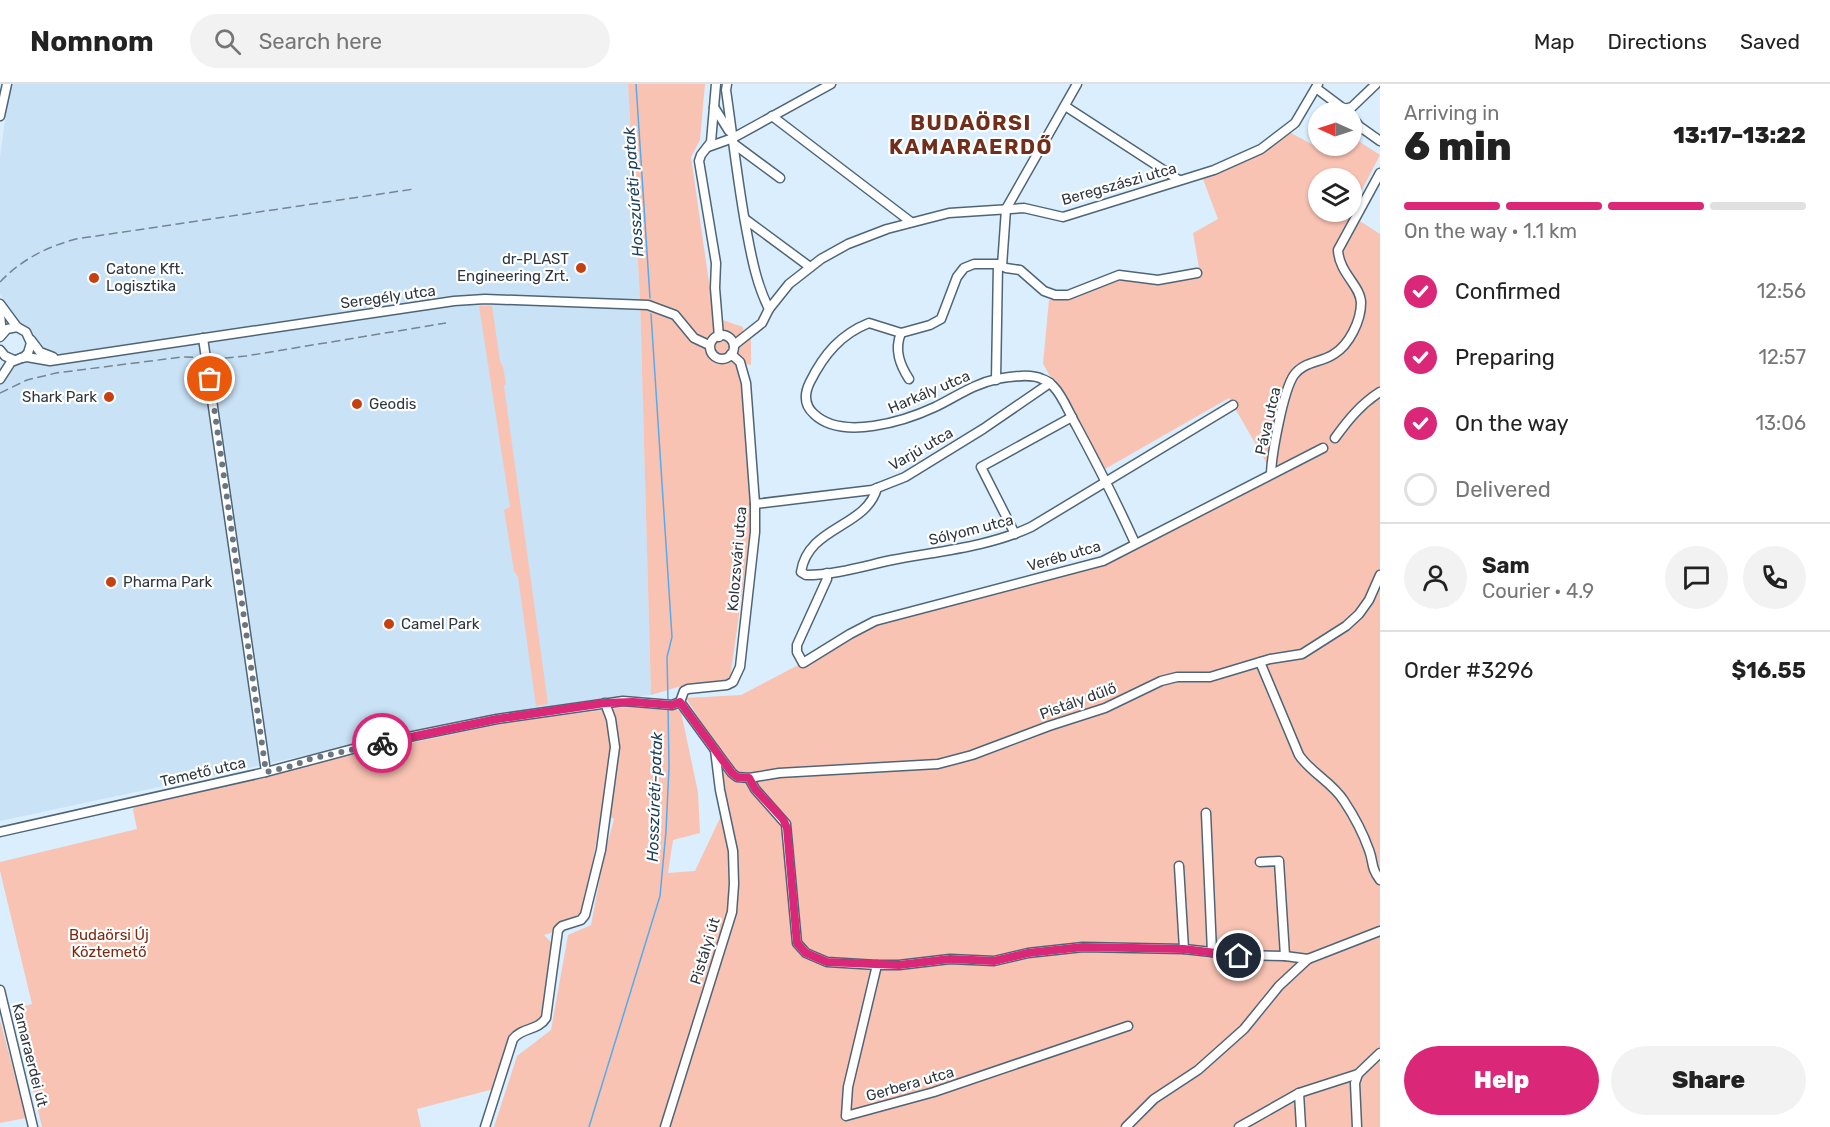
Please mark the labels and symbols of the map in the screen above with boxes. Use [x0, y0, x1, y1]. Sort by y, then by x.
north arrow [1308, 102, 1362, 156]
district label: BUDAÖRSI KAMARAERDŐ [889, 110, 1053, 159]
water label: Hosszúréti-patak [619, 126, 648, 257]
street label: Beregszászi utca [1059, 159, 1179, 209]
place label: dr-PLAST Engineering Zrt. [457, 250, 569, 285]
place label: Catone Kft. Logisztika [106, 260, 184, 295]
marker: dr-PLAST Engineering Zrt. [574, 261, 588, 275]
marker: Catone Kft. Logisztika [87, 271, 101, 285]
street label: Seregély utca [339, 281, 437, 313]
pin [184, 353, 235, 404]
street label: Harkály utca [885, 367, 973, 417]
street label: Páva utca [1251, 385, 1285, 457]
place label: Shark Park [22, 388, 97, 406]
marker: Shark Park [102, 390, 116, 404]
place label: Geodis [369, 395, 417, 413]
marker: Geodis [350, 397, 364, 411]
street label: Varjú utca [886, 423, 956, 475]
street label: Kolozsvári utca [723, 506, 751, 612]
street label: Sólyom utca [927, 511, 1015, 549]
street label: Veréb utca [1025, 537, 1103, 575]
place label: Pharma Park [123, 573, 212, 591]
marker: Pharma Park [104, 575, 118, 589]
place label: Camel Park [401, 615, 480, 633]
marker: Camel Park [382, 617, 396, 631]
street label: Pistály dűlő [1037, 679, 1119, 723]
courier [352, 713, 412, 773]
water label: Hosszúréti-patak [643, 731, 666, 862]
street label: Temető utca [159, 753, 247, 791]
street label: Pistályi út [686, 915, 724, 987]
park label: Budaörsi Új Köztemető [69, 926, 149, 961]
pin [1213, 930, 1264, 981]
street label: Kamaraerdei út [8, 1001, 52, 1109]
street label: Gerbera utca [864, 1063, 956, 1105]

